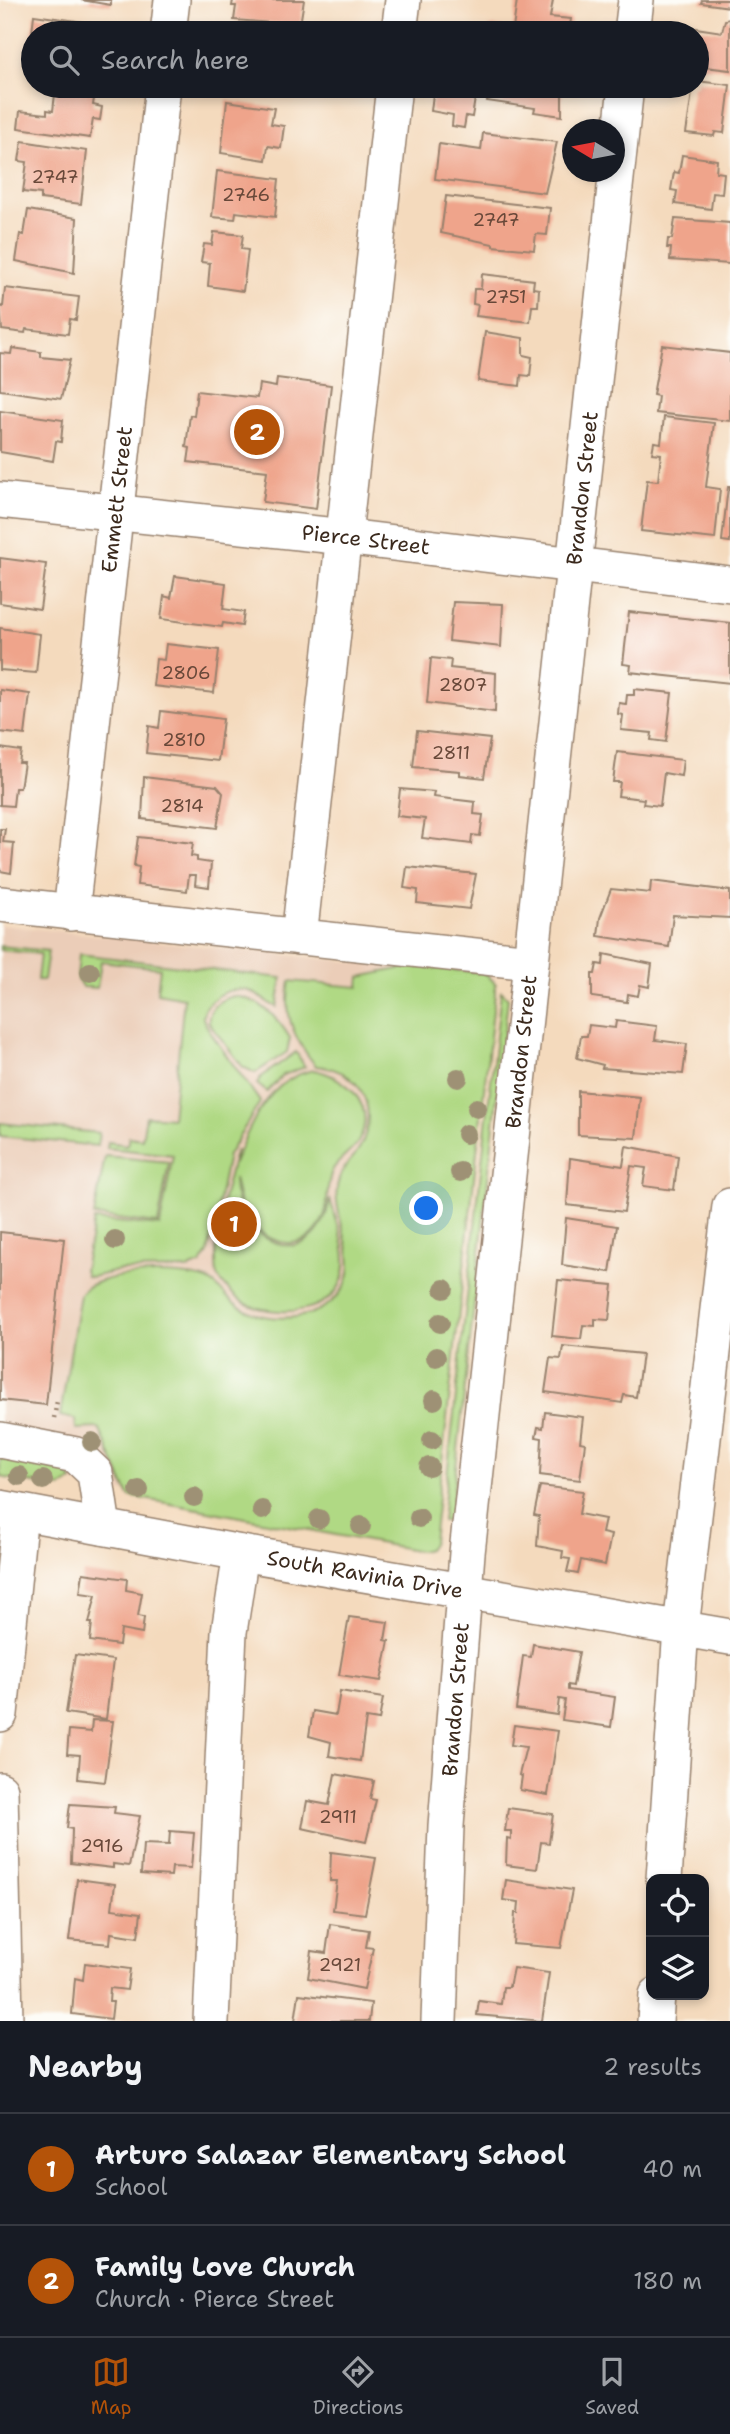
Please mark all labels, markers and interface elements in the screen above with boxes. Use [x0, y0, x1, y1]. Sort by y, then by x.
search box [21, 21, 709, 98]
icon: search [45, 41, 83, 79]
text: Search here [101, 42, 250, 77]
north arrow [562, 119, 625, 182]
house number: 2747 [31, 165, 79, 189]
house number: 2746 [222, 183, 270, 207]
house number: 2747 [472, 208, 520, 232]
house number: 2751 [485, 285, 527, 309]
pin: 2 [234, 406, 280, 458]
street label: Brandon Street [560, 410, 605, 566]
street label: Emmett Street [95, 425, 139, 574]
street label: Pierce Street [300, 518, 432, 561]
house number: 2806 [161, 661, 211, 685]
house number: 2807 [439, 673, 487, 697]
house number: 2810 [162, 728, 206, 752]
house number: 2811 [432, 741, 470, 765]
house number: 2814 [160, 794, 204, 818]
street label: Brandon Street [499, 974, 544, 1130]
your location [409, 1191, 443, 1225]
pin: 1 [211, 1198, 257, 1250]
street label: South Ravinia Drive [265, 1544, 465, 1605]
street label: Brandon Street [436, 1621, 476, 1778]
house number: 2911 [319, 1805, 357, 1829]
house number: 2916 [80, 1834, 124, 1858]
map controls [646, 1874, 709, 2000]
button: locate [646, 1874, 709, 1937]
button: layers [646, 1937, 709, 2000]
house number: 2921 [319, 1953, 361, 1977]
text: Nearby [28, 2046, 143, 2087]
text: 2 results [603, 2052, 702, 2082]
text: Arturo Salazar Elementary School [95, 2137, 566, 2172]
text: 1 [46, 2154, 56, 2184]
text: 40 m [642, 2154, 702, 2184]
text: School [95, 2172, 167, 2202]
text: Family Love Church [95, 2249, 355, 2284]
text: 2 [43, 2266, 59, 2296]
text: 180 m [633, 2266, 702, 2296]
text: Church · Pierce Street [95, 2284, 334, 2314]
tab: Map [91, 2353, 131, 2420]
tab: Directions [313, 2353, 404, 2420]
tab: Saved [585, 2353, 639, 2420]

